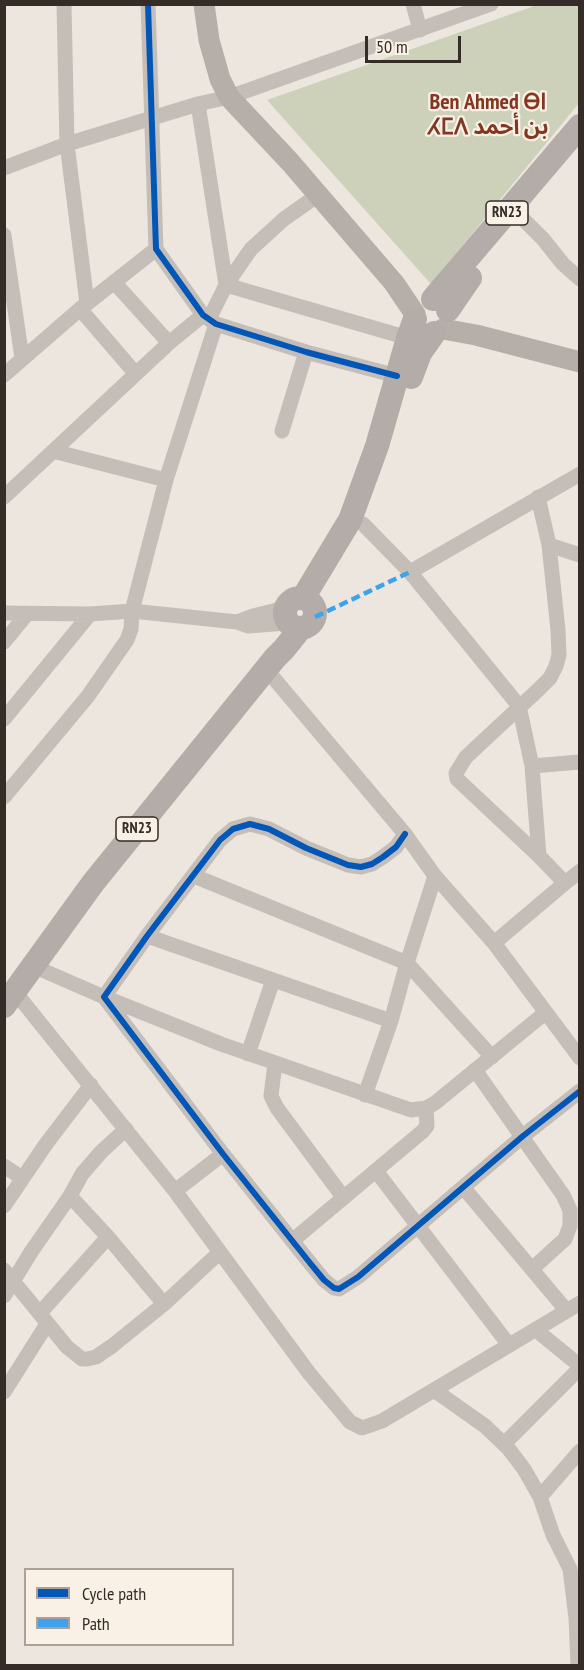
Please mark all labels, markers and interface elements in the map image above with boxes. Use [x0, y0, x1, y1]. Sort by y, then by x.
scale bar [368, 24, 464, 62]
text: 50 m [376, 35, 408, 58]
district label: Ben Ahmed ⴱⵏ ⵃⵎⴷ بن أحمد [427, 90, 549, 142]
road number: RN23 [486, 201, 528, 225]
road number: RN23 [116, 817, 158, 841]
legend [24, 1568, 234, 1646]
text: Cycle path [82, 1582, 146, 1605]
text: Path [82, 1612, 110, 1635]

